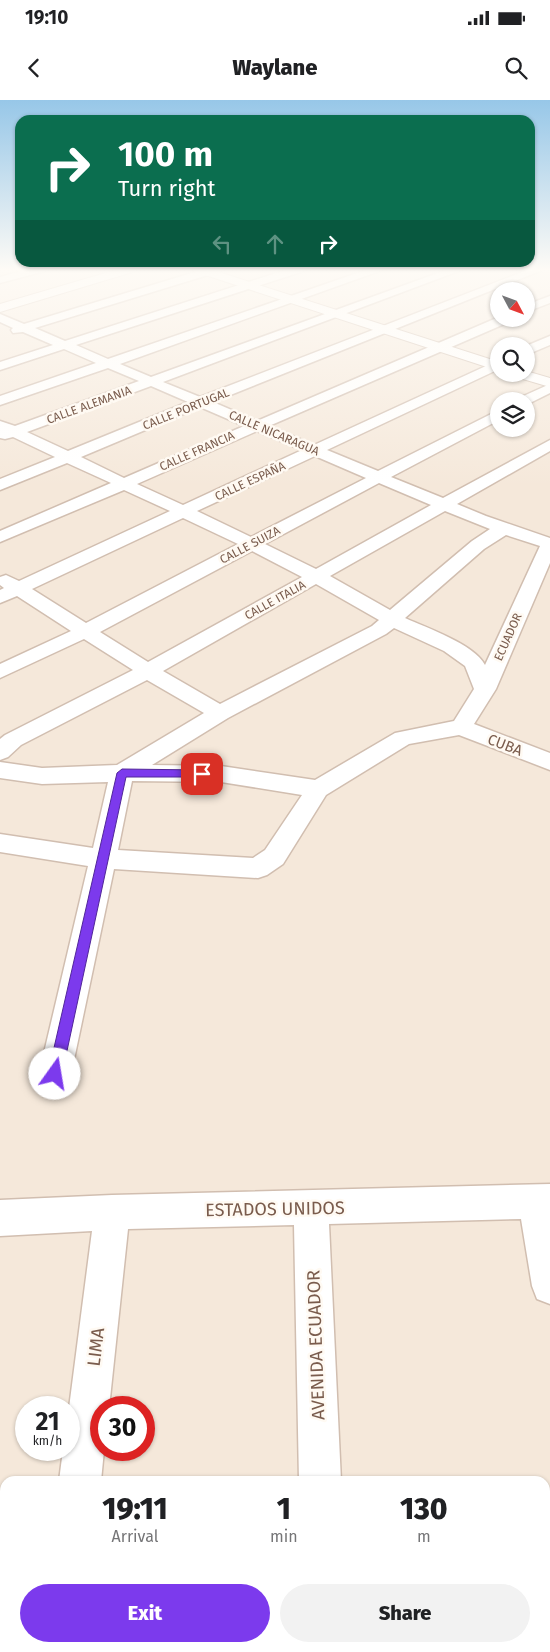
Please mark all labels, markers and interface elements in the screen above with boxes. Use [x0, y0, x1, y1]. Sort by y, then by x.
text: 19:10 [25, 6, 68, 29]
icon: back [20, 54, 48, 82]
text: Waylane [233, 54, 317, 81]
icon: search [502, 54, 530, 82]
text: 100 m [118, 133, 213, 175]
icon: right [35, 135, 100, 200]
text: Turn right [118, 175, 215, 202]
icon: left [208, 230, 236, 258]
icon: ahead [261, 230, 289, 258]
icon: right [314, 230, 342, 258]
north arrow [490, 282, 535, 328]
map controls [490, 282, 535, 437]
button: search [490, 337, 535, 382]
street label: CALLE ALEMANIA [45, 383, 133, 427]
street label: CALLE PORTUGAL [141, 385, 231, 433]
button: layers [490, 392, 535, 437]
street label: CALLE NICARAGUA [227, 408, 321, 458]
street label: CALLE FRANCIA [157, 428, 237, 474]
street label: CALLE ESPAÑA [212, 458, 288, 503]
street label: CALLE SUIZA [217, 523, 283, 567]
street label: CALLE ITALIA [242, 577, 308, 622]
street label: ECUADOR [491, 611, 525, 663]
street label: CUBA [485, 730, 525, 760]
pin [181, 753, 223, 795]
icon: arrive [188, 760, 216, 788]
position arrow [28, 1047, 80, 1099]
street label: ESTADOS UNIDOS [205, 1197, 345, 1221]
street label: AVENIDA ECUADOR [302, 1270, 330, 1420]
street label: LIMA [83, 1326, 109, 1367]
speed limit sign: 30 [90, 1396, 155, 1461]
text: 21 [36, 1407, 59, 1437]
text: km/h [33, 1434, 62, 1448]
text: 19:11 [102, 1491, 168, 1527]
text: 1 [277, 1491, 291, 1527]
text: 130 [400, 1491, 448, 1527]
text: Arrival [112, 1527, 158, 1546]
text: min [270, 1527, 298, 1546]
text: m [417, 1527, 431, 1546]
button: Exit [20, 1584, 270, 1642]
button: Share [280, 1584, 530, 1642]

